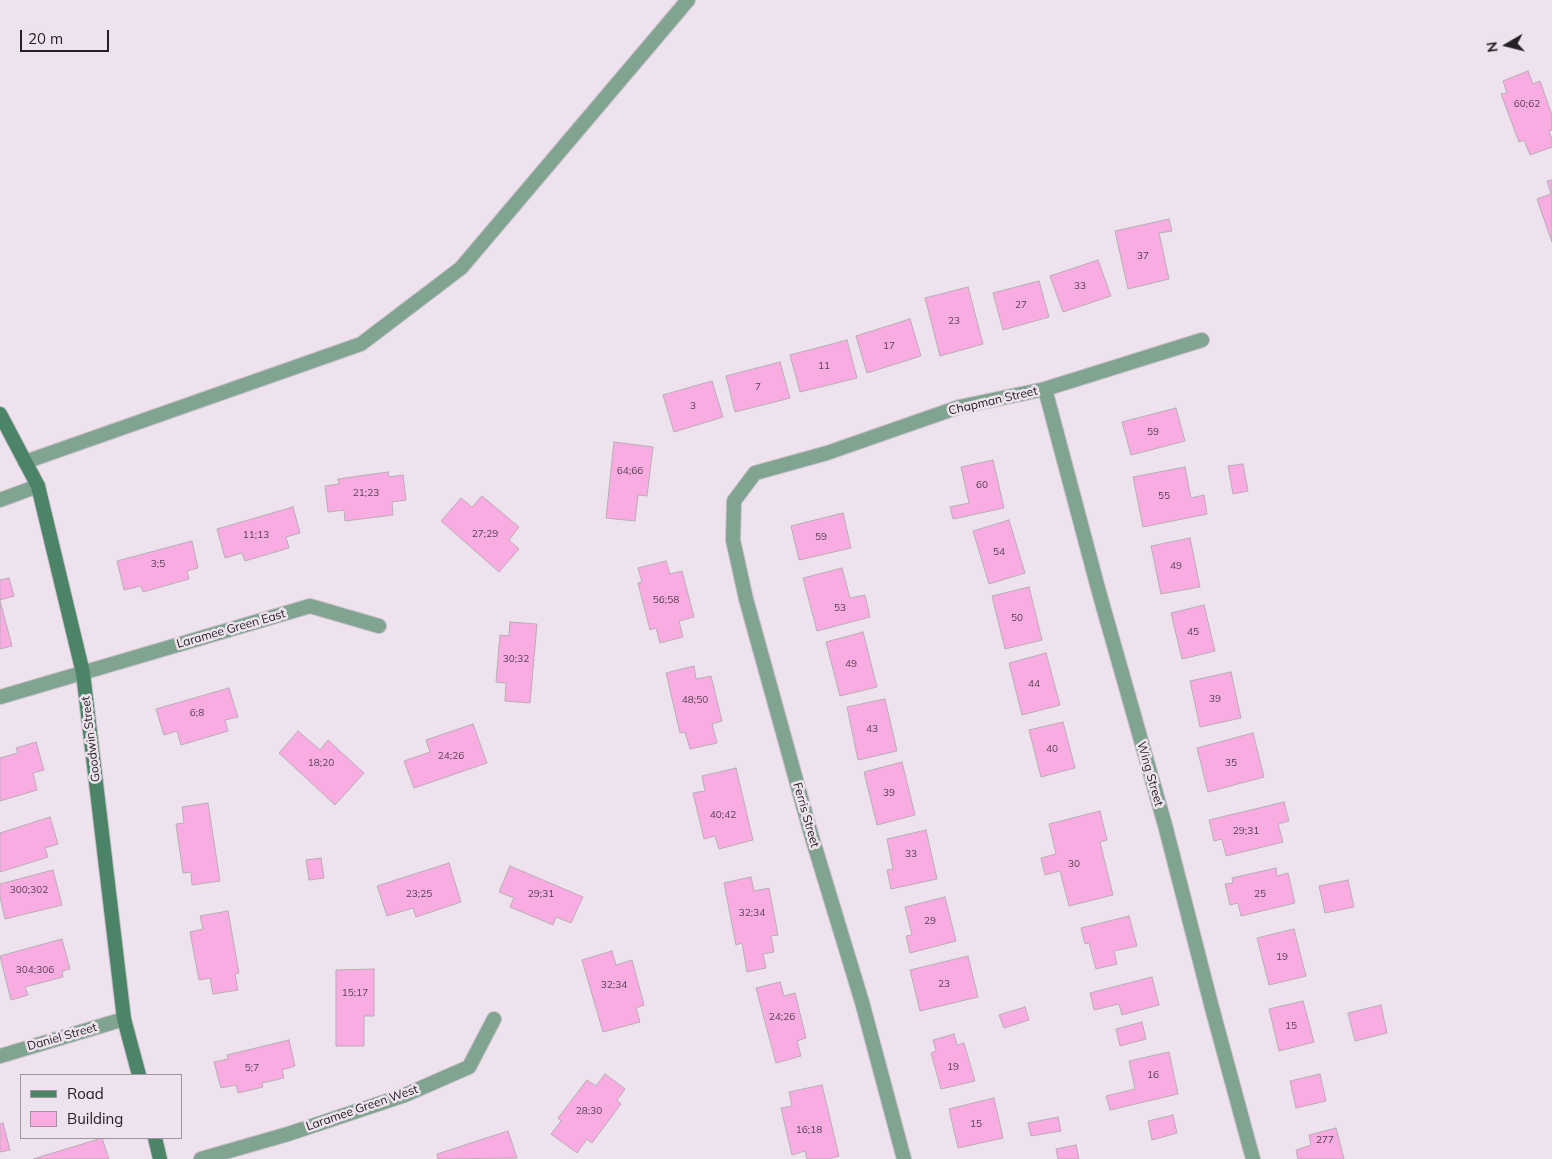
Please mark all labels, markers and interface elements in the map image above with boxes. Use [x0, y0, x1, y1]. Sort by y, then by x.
scale bar [22, 20, 111, 52]
north arrow [1482, 20, 1532, 70]
text: 20 m [28, 29, 63, 48]
text: N [1482, 41, 1502, 54]
house number: 60;62 [1514, 98, 1540, 110]
house number: 37 [1137, 250, 1149, 262]
house number: 33 [1074, 280, 1086, 292]
house number: 27 [1015, 299, 1027, 311]
house number: 23 [948, 315, 960, 327]
house number: 17 [883, 340, 895, 352]
house number: 11 [818, 360, 830, 372]
house number: 7 [755, 381, 761, 393]
street label: Chapman Street [947, 384, 1039, 418]
house number: 3 [690, 400, 696, 412]
house number: 59 [1147, 426, 1159, 438]
house number: 64;66 [617, 465, 643, 477]
house number: 60 [976, 479, 988, 491]
house number: 21;23 [353, 487, 379, 499]
house number: 55 [1158, 490, 1170, 502]
house number: 27;29 [472, 528, 498, 540]
house number: 11;13 [243, 529, 269, 541]
house number: 59 [815, 531, 827, 543]
house number: 54 [993, 546, 1005, 558]
house number: 3;5 [151, 558, 165, 570]
house number: 49 [1170, 560, 1182, 572]
house number: 56;58 [653, 594, 679, 606]
house number: 53 [834, 602, 846, 614]
street label: Laramee Green East [175, 607, 287, 651]
house number: 50 [1011, 612, 1023, 624]
house number: 45 [1187, 626, 1199, 638]
house number: 30;32 [503, 653, 529, 665]
house number: 49 [845, 658, 857, 670]
house number: 44 [1028, 678, 1040, 690]
house number: 39 [1209, 693, 1221, 705]
house number: 48;50 [682, 694, 708, 706]
street label: Goodwin Street [79, 695, 103, 783]
house number: 6;8 [190, 707, 204, 719]
house number: 43 [866, 723, 878, 735]
street label: Wing Street [1134, 740, 1166, 808]
house number: 40 [1046, 743, 1058, 755]
house number: 24;26 [438, 750, 464, 762]
house number: 18;20 [308, 757, 334, 769]
house number: 35 [1225, 757, 1237, 769]
street label: Ferris Street [790, 781, 822, 849]
house number: 39 [883, 787, 895, 799]
house number: 40;42 [710, 809, 736, 821]
house number: 29;31 [1233, 825, 1259, 837]
house number: 33 [905, 848, 917, 860]
house number: 30 [1068, 858, 1080, 870]
house number: 300;302 [10, 884, 48, 896]
house number: 23;25 [406, 888, 432, 900]
house number: 29;31 [528, 888, 554, 900]
house number: 25 [1254, 888, 1266, 900]
house number: 32;34 [739, 907, 765, 919]
house number: 29 [924, 915, 936, 927]
house number: 19 [1276, 951, 1288, 963]
house number: 304;306 [16, 964, 54, 976]
house number: 23 [938, 978, 950, 990]
house number: 32;34 [601, 979, 627, 991]
house number: 15;17 [342, 987, 368, 999]
house number: 24;26 [769, 1011, 795, 1023]
street label: Daniel Street [26, 1020, 98, 1054]
house number: 15 [1285, 1020, 1297, 1032]
house number: 19 [947, 1061, 959, 1073]
house number: 5;7 [245, 1062, 259, 1074]
house number: 16 [1147, 1069, 1159, 1081]
legend [20, 1074, 182, 1139]
street label: Laramee Green West [304, 1082, 420, 1134]
text: Road [67, 1084, 104, 1103]
house number: 28;30 [576, 1105, 602, 1117]
text: Building [67, 1109, 123, 1128]
house number: 15 [970, 1118, 982, 1130]
house number: 16;18 [796, 1124, 822, 1136]
house number: 277 [1316, 1134, 1334, 1146]

